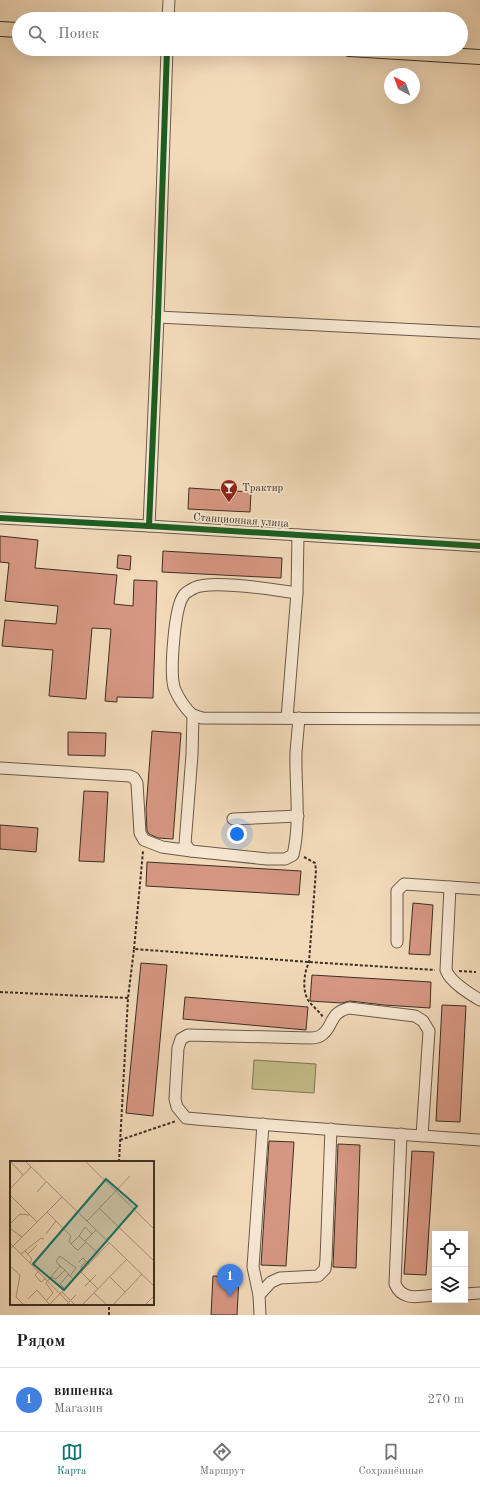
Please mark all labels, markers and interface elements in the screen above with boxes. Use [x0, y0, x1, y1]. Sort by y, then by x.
search box [12, 12, 468, 56]
icon: search [26, 23, 48, 45]
text: Поиск [58, 27, 99, 42]
north arrow [384, 68, 420, 104]
bar icon: Трактир [219, 478, 239, 503]
place label: Трактир [242, 483, 284, 494]
street label: Станционная улица [193, 512, 290, 530]
your location [227, 824, 247, 844]
inset map [10, 1161, 154, 1305]
map controls [432, 1231, 468, 1303]
button: locate [432, 1231, 468, 1267]
pin: 1 [217, 1264, 243, 1297]
button: layers [432, 1267, 468, 1303]
text: Рядом [16, 1333, 65, 1350]
text: вишенка [54, 1384, 113, 1399]
text: 1 [25, 1393, 33, 1406]
text: 270 m [427, 1393, 464, 1406]
text: Магазин [54, 1402, 103, 1415]
tab: Карта [57, 1441, 86, 1479]
tab: Маршрут [200, 1441, 245, 1479]
tab: Сохранённые [358, 1441, 423, 1479]

